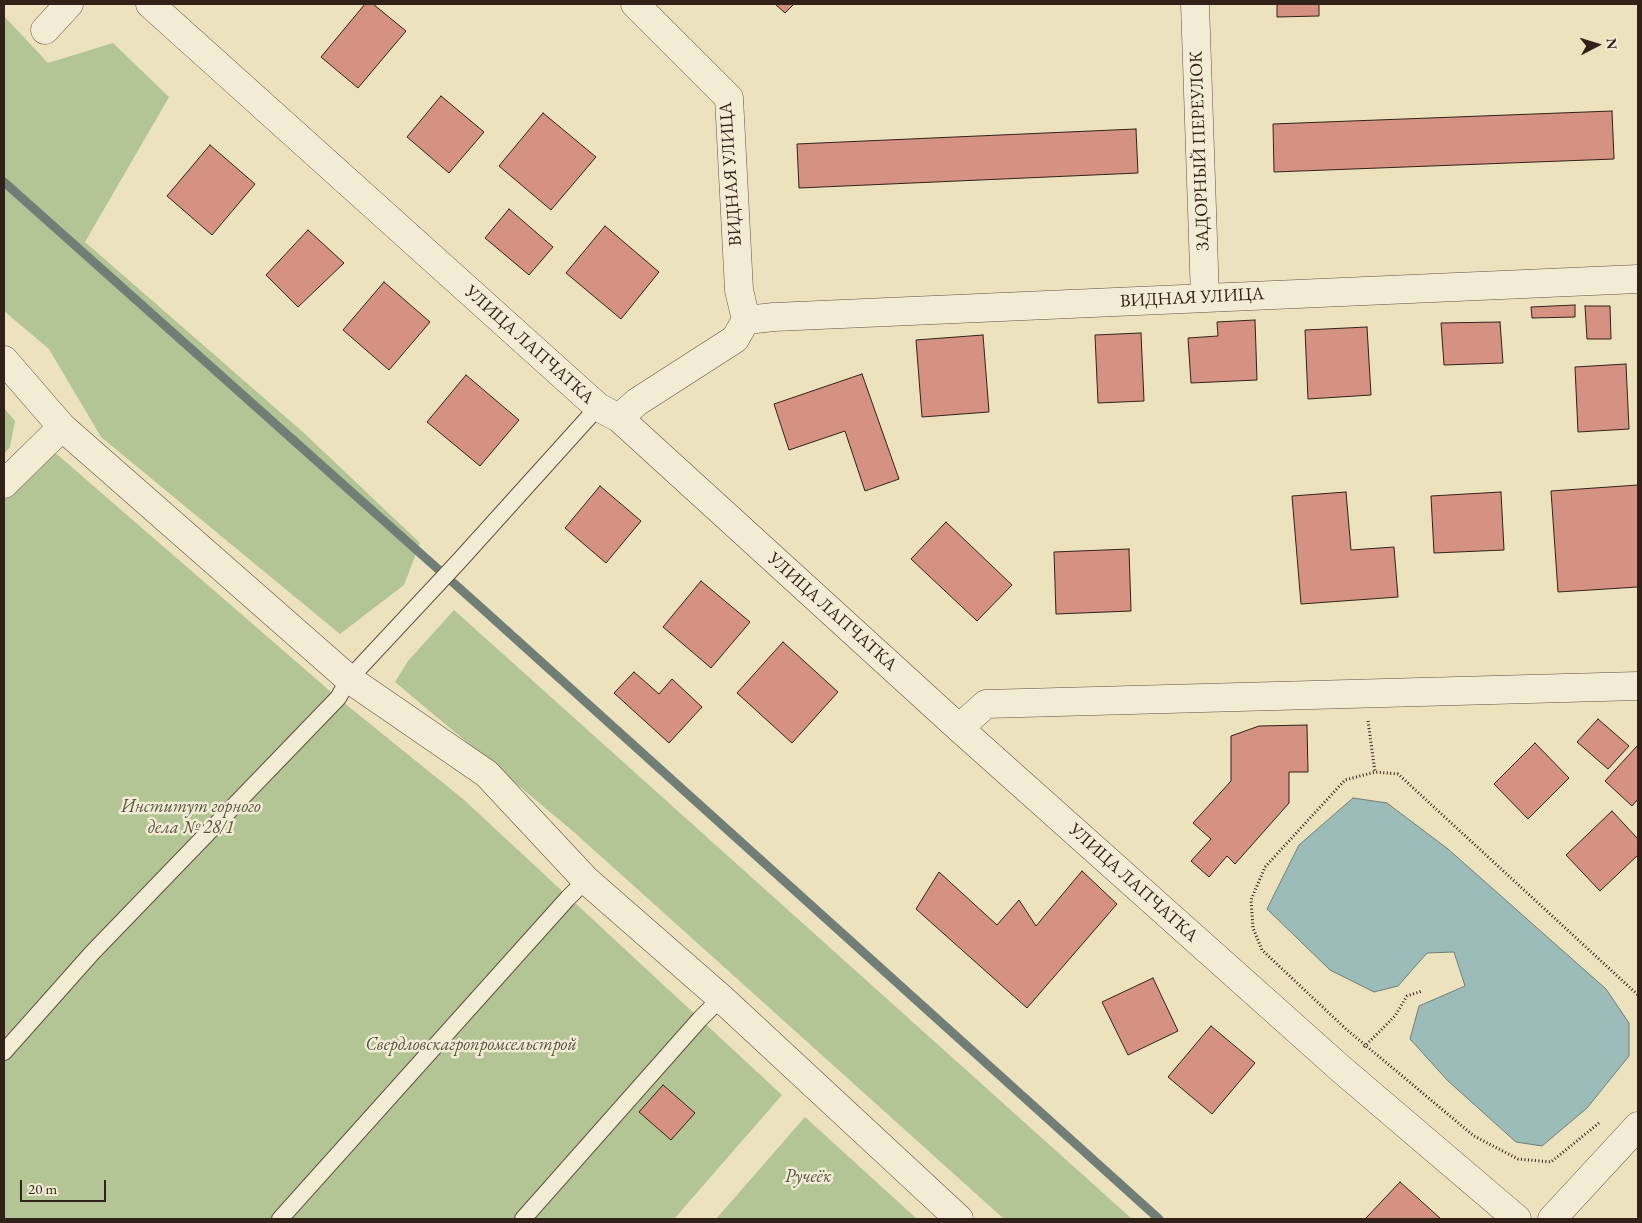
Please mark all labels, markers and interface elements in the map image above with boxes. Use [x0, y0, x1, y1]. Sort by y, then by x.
north arrow [1572, 20, 1622, 70]
text: N [1602, 37, 1621, 50]
street label: ЗАДОРНЫЙ ПЕРЕУЛОК [1186, 51, 1214, 251]
street label: ВИДНАЯ УЛИЦА [715, 101, 747, 247]
street label: УЛИЦА ЛАПЧАТКА [460, 281, 598, 409]
street label: ВИДНАЯ УЛИЦА [1119, 283, 1265, 313]
street label: УЛИЦА ЛАПЧАТКА [763, 548, 901, 676]
park label: Институт горного дела № 28/1 [121, 796, 261, 839]
street label: УЛИЦА ЛАПЧАТКА [1064, 819, 1202, 947]
park label: Свердловскагропромсельстрой [365, 1034, 577, 1056]
park label: Ручеёк [785, 1166, 831, 1188]
scale bar [22, 1170, 109, 1202]
text: 20 m [28, 1179, 57, 1198]

